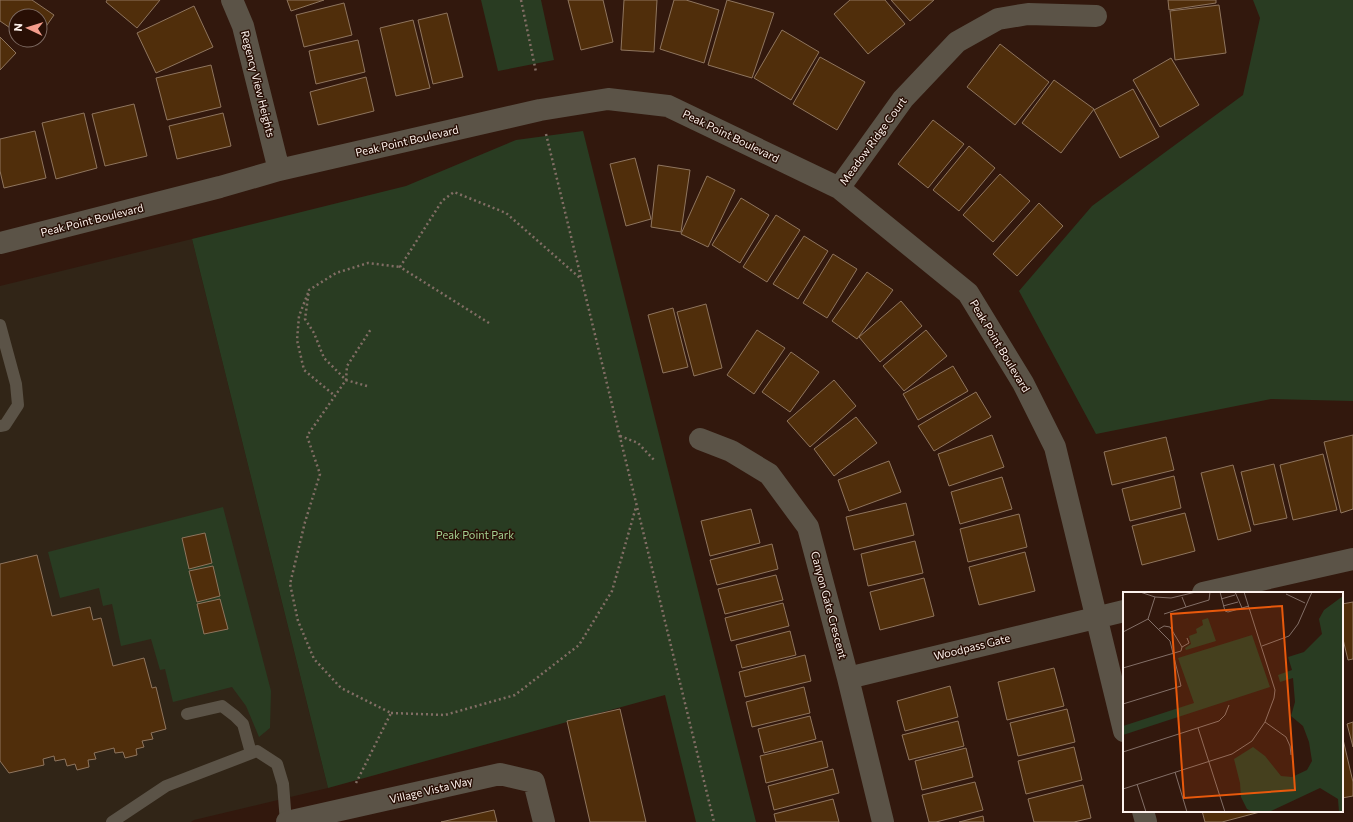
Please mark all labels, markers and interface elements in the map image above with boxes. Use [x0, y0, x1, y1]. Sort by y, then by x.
north arrow [8, 8, 48, 48]
text: N [11, 23, 24, 32]
street label: Regency View Heights [239, 29, 278, 139]
street label: Meadow Ridge Court [836, 94, 909, 187]
street label: Peak Point Boulevard [681, 107, 781, 165]
street label: Peak Point Boulevard [354, 122, 460, 159]
street label: Peak Point Boulevard [39, 200, 145, 239]
street label: Peak Point Boulevard [968, 297, 1033, 394]
park label: Peak Point Park [436, 528, 514, 541]
street label: Canyon Gate Crescent [809, 550, 850, 660]
inset map [1123, 592, 1343, 812]
street label: Woodpass Gate [932, 631, 1012, 662]
street label: Village Vista Way [388, 774, 474, 805]

